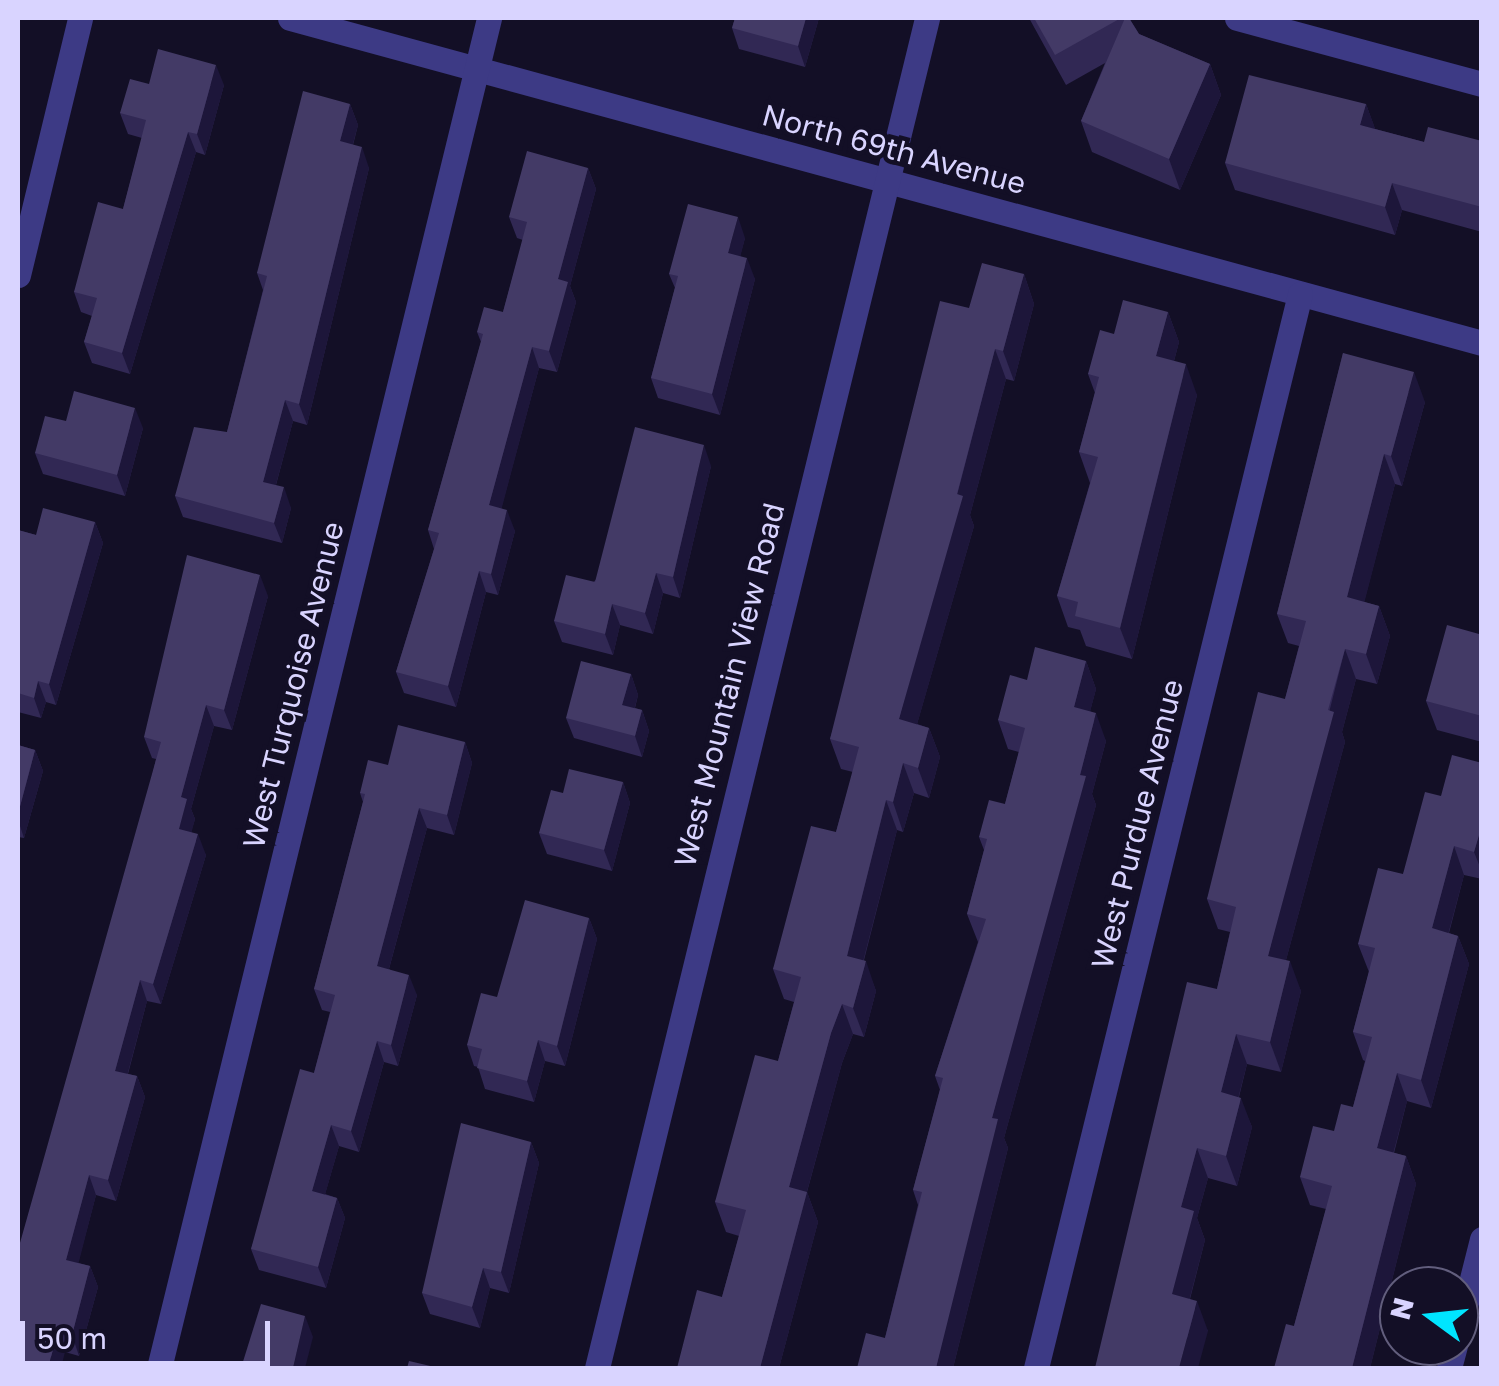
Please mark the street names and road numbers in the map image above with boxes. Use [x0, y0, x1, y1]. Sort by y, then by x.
street label: North 69th Avenue [758, 97, 1030, 201]
street label: West Mountain View Road [666, 499, 792, 871]
street label: West Turquoise Avenue [235, 518, 351, 852]
street label: West Purdue Avenue [1084, 676, 1190, 972]

